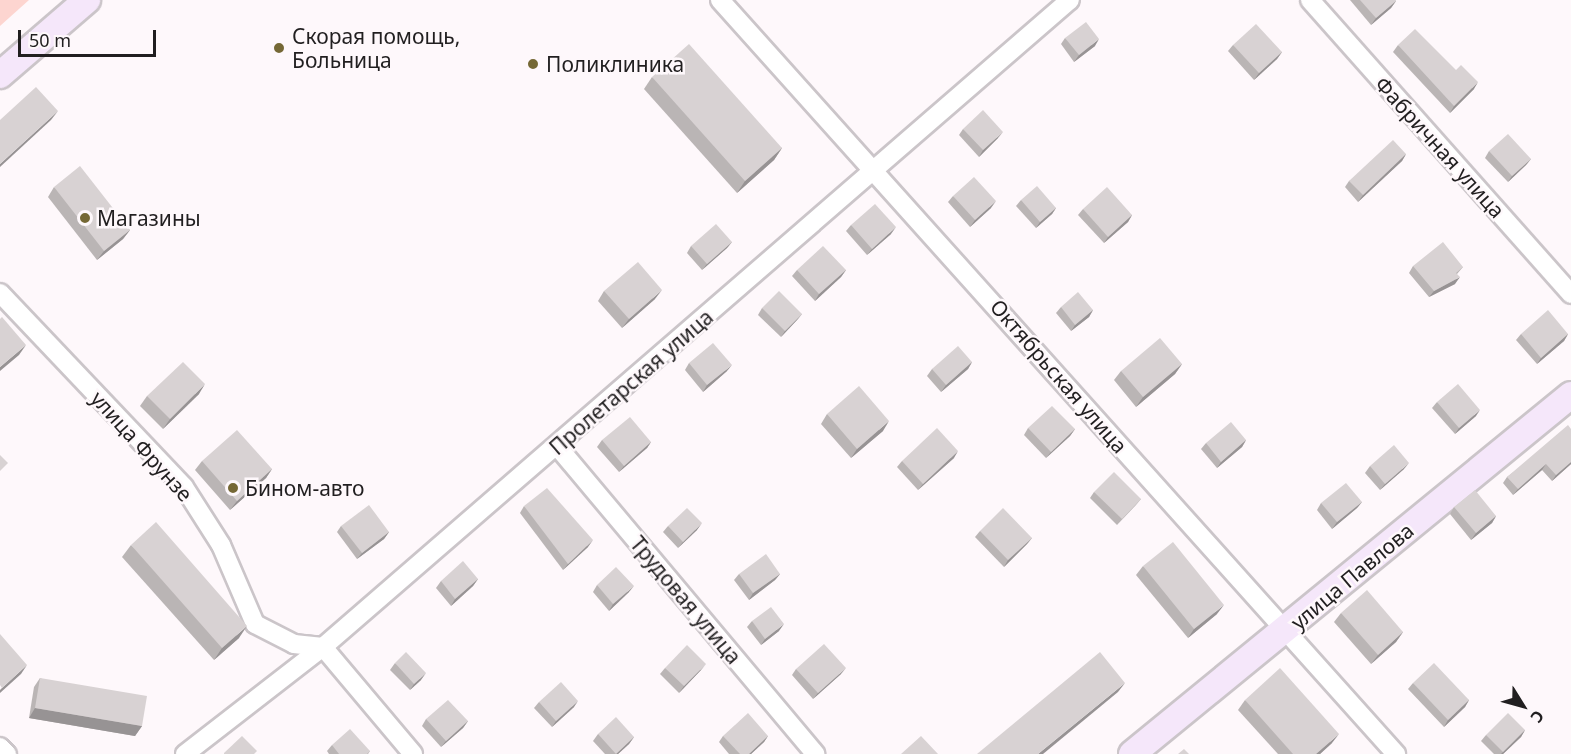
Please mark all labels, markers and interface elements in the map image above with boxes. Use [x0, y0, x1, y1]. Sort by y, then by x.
scale bar [21, 18, 159, 56]
place label: Скорая помощь, Больница [292, 23, 460, 73]
text: 50 m [29, 28, 71, 52]
marker: Скорая помощь, Больница [270, 39, 288, 57]
place label: Поликлиника [546, 51, 684, 77]
marker: Поликлиника [524, 55, 542, 73]
street label: Фабричная улица [1370, 71, 1510, 223]
place label: Магазины [97, 205, 201, 231]
marker: Магазины [78, 211, 92, 225]
street label: Октябрьская улица [985, 294, 1133, 458]
street label: Пролетарская улица [544, 304, 718, 460]
street label: улица Фрунзе [86, 386, 198, 506]
place label: Бином-авто [245, 475, 365, 501]
marker: Бином-авто [226, 481, 240, 495]
street label: улица Павлова [1286, 517, 1418, 635]
street label: Трудовая улица [625, 531, 747, 669]
north arrow [1493, 676, 1553, 736]
text: С [1525, 706, 1549, 728]

